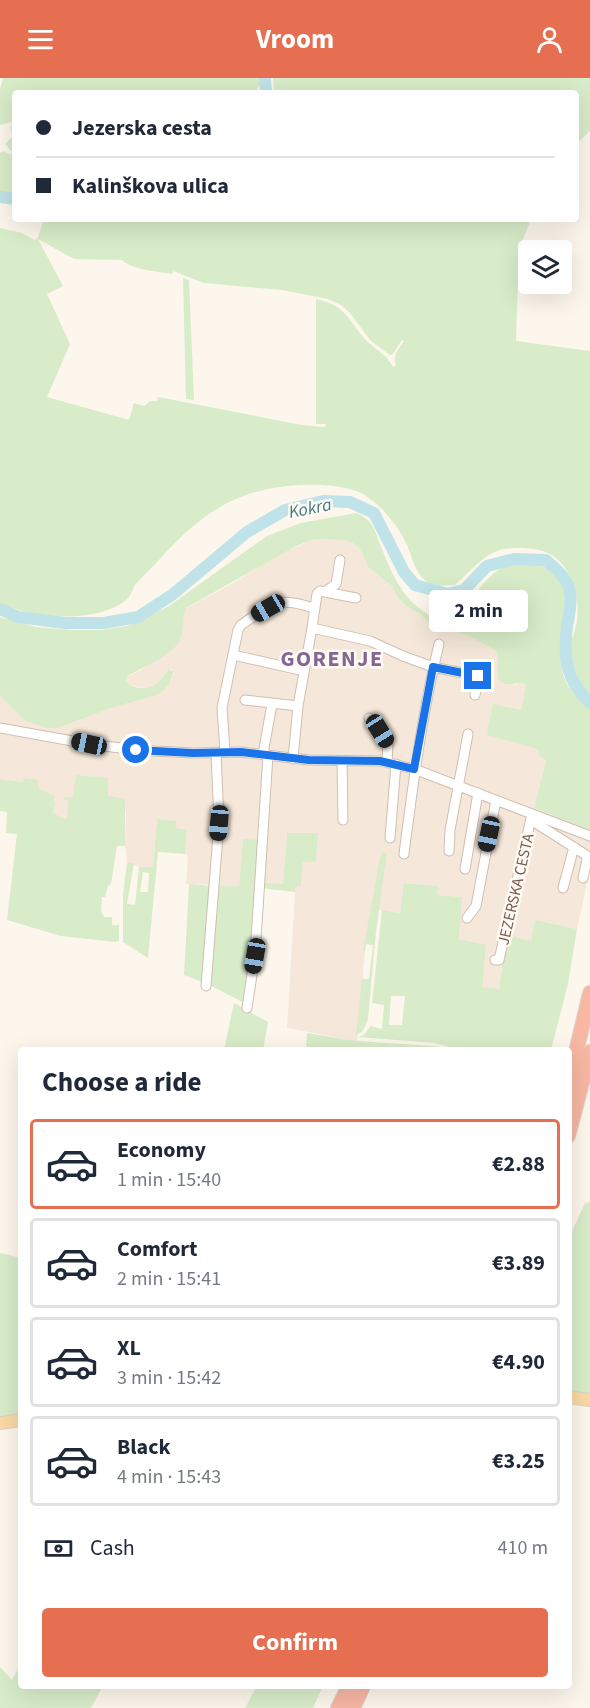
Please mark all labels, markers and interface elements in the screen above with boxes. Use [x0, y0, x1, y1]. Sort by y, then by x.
text: Vroom [256, 20, 334, 59]
icon: menu [24, 23, 57, 56]
icon: person [533, 23, 566, 56]
text: Jezerska cesta [72, 112, 212, 144]
text: Kalinškova ulica [72, 170, 229, 202]
map controls [518, 240, 572, 294]
button: layers [518, 240, 572, 294]
water label: Kokra [286, 492, 334, 525]
callout: 2 min [428, 589, 528, 631]
car [248, 591, 288, 625]
text: 2 min [454, 597, 503, 625]
district label: GORENJE [280, 643, 384, 675]
route end [464, 662, 491, 689]
car [363, 711, 397, 751]
car [70, 731, 108, 757]
route start [122, 736, 149, 763]
car [208, 804, 230, 842]
car [476, 815, 502, 853]
street label: JEZERSKA CESTA [492, 831, 540, 947]
car [243, 937, 267, 975]
text: Choose a ride [42, 1063, 202, 1102]
text: Economy [117, 1134, 206, 1166]
icon: car [45, 1137, 99, 1191]
text: €2.88 [492, 1148, 545, 1180]
text: 1 min · 15:40 [117, 1166, 221, 1194]
text: Comfort [117, 1233, 198, 1265]
icon: car [45, 1236, 99, 1290]
text: €3.89 [492, 1247, 545, 1279]
text: 2 min · 15:41 [117, 1265, 221, 1293]
text: XL [117, 1332, 141, 1364]
icon: car [45, 1335, 99, 1389]
text: €4.90 [492, 1346, 545, 1378]
text: 3 min · 15:42 [117, 1364, 221, 1392]
text: Black [117, 1431, 171, 1463]
icon: car [45, 1434, 99, 1488]
text: €3.25 [492, 1445, 545, 1477]
text: 4 min · 15:43 [117, 1463, 221, 1491]
icon: cash [42, 1532, 75, 1565]
text: Cash [90, 1532, 135, 1564]
text: 410 m [498, 1534, 548, 1562]
button: Confirm [42, 1608, 548, 1677]

